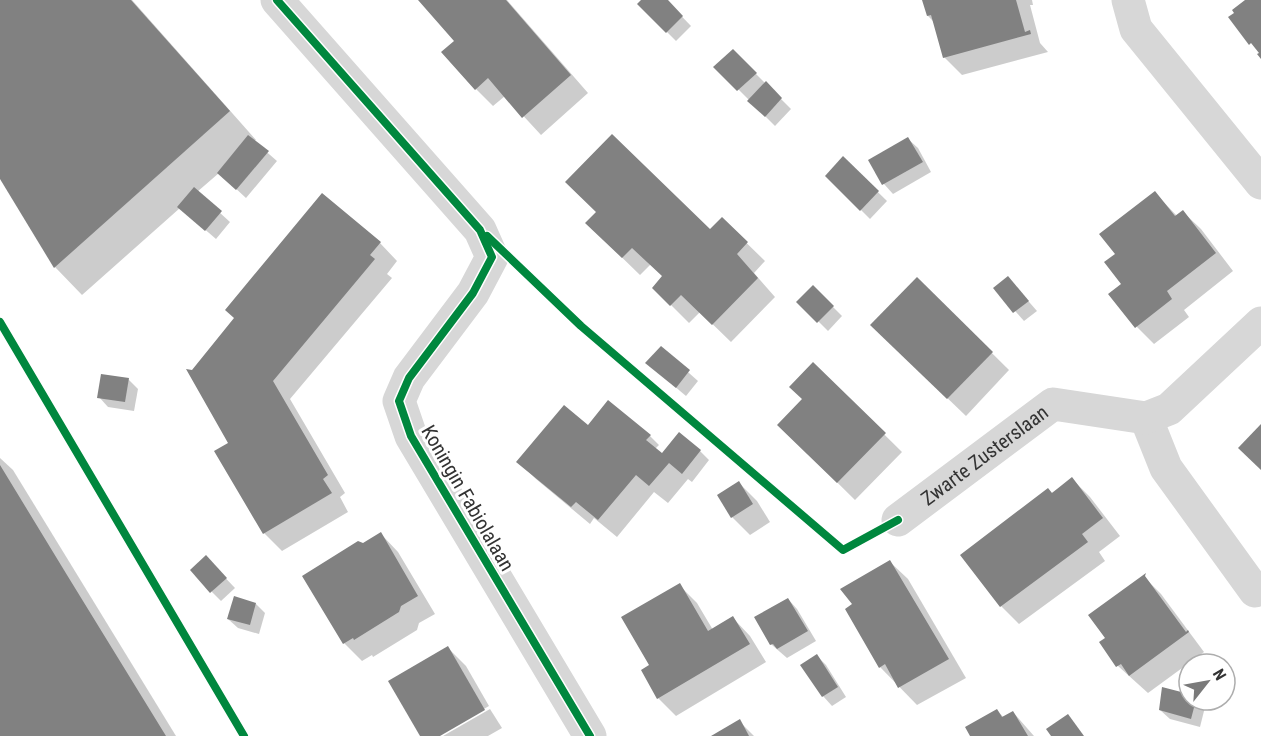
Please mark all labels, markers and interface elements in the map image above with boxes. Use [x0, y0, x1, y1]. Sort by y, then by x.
street label: Zwarte Zusterslaan [916, 400, 1053, 511]
street label: Koningin Fabiolalaan [417, 421, 519, 575]
north arrow [1177, 652, 1237, 712]
text: N [1209, 665, 1230, 684]

